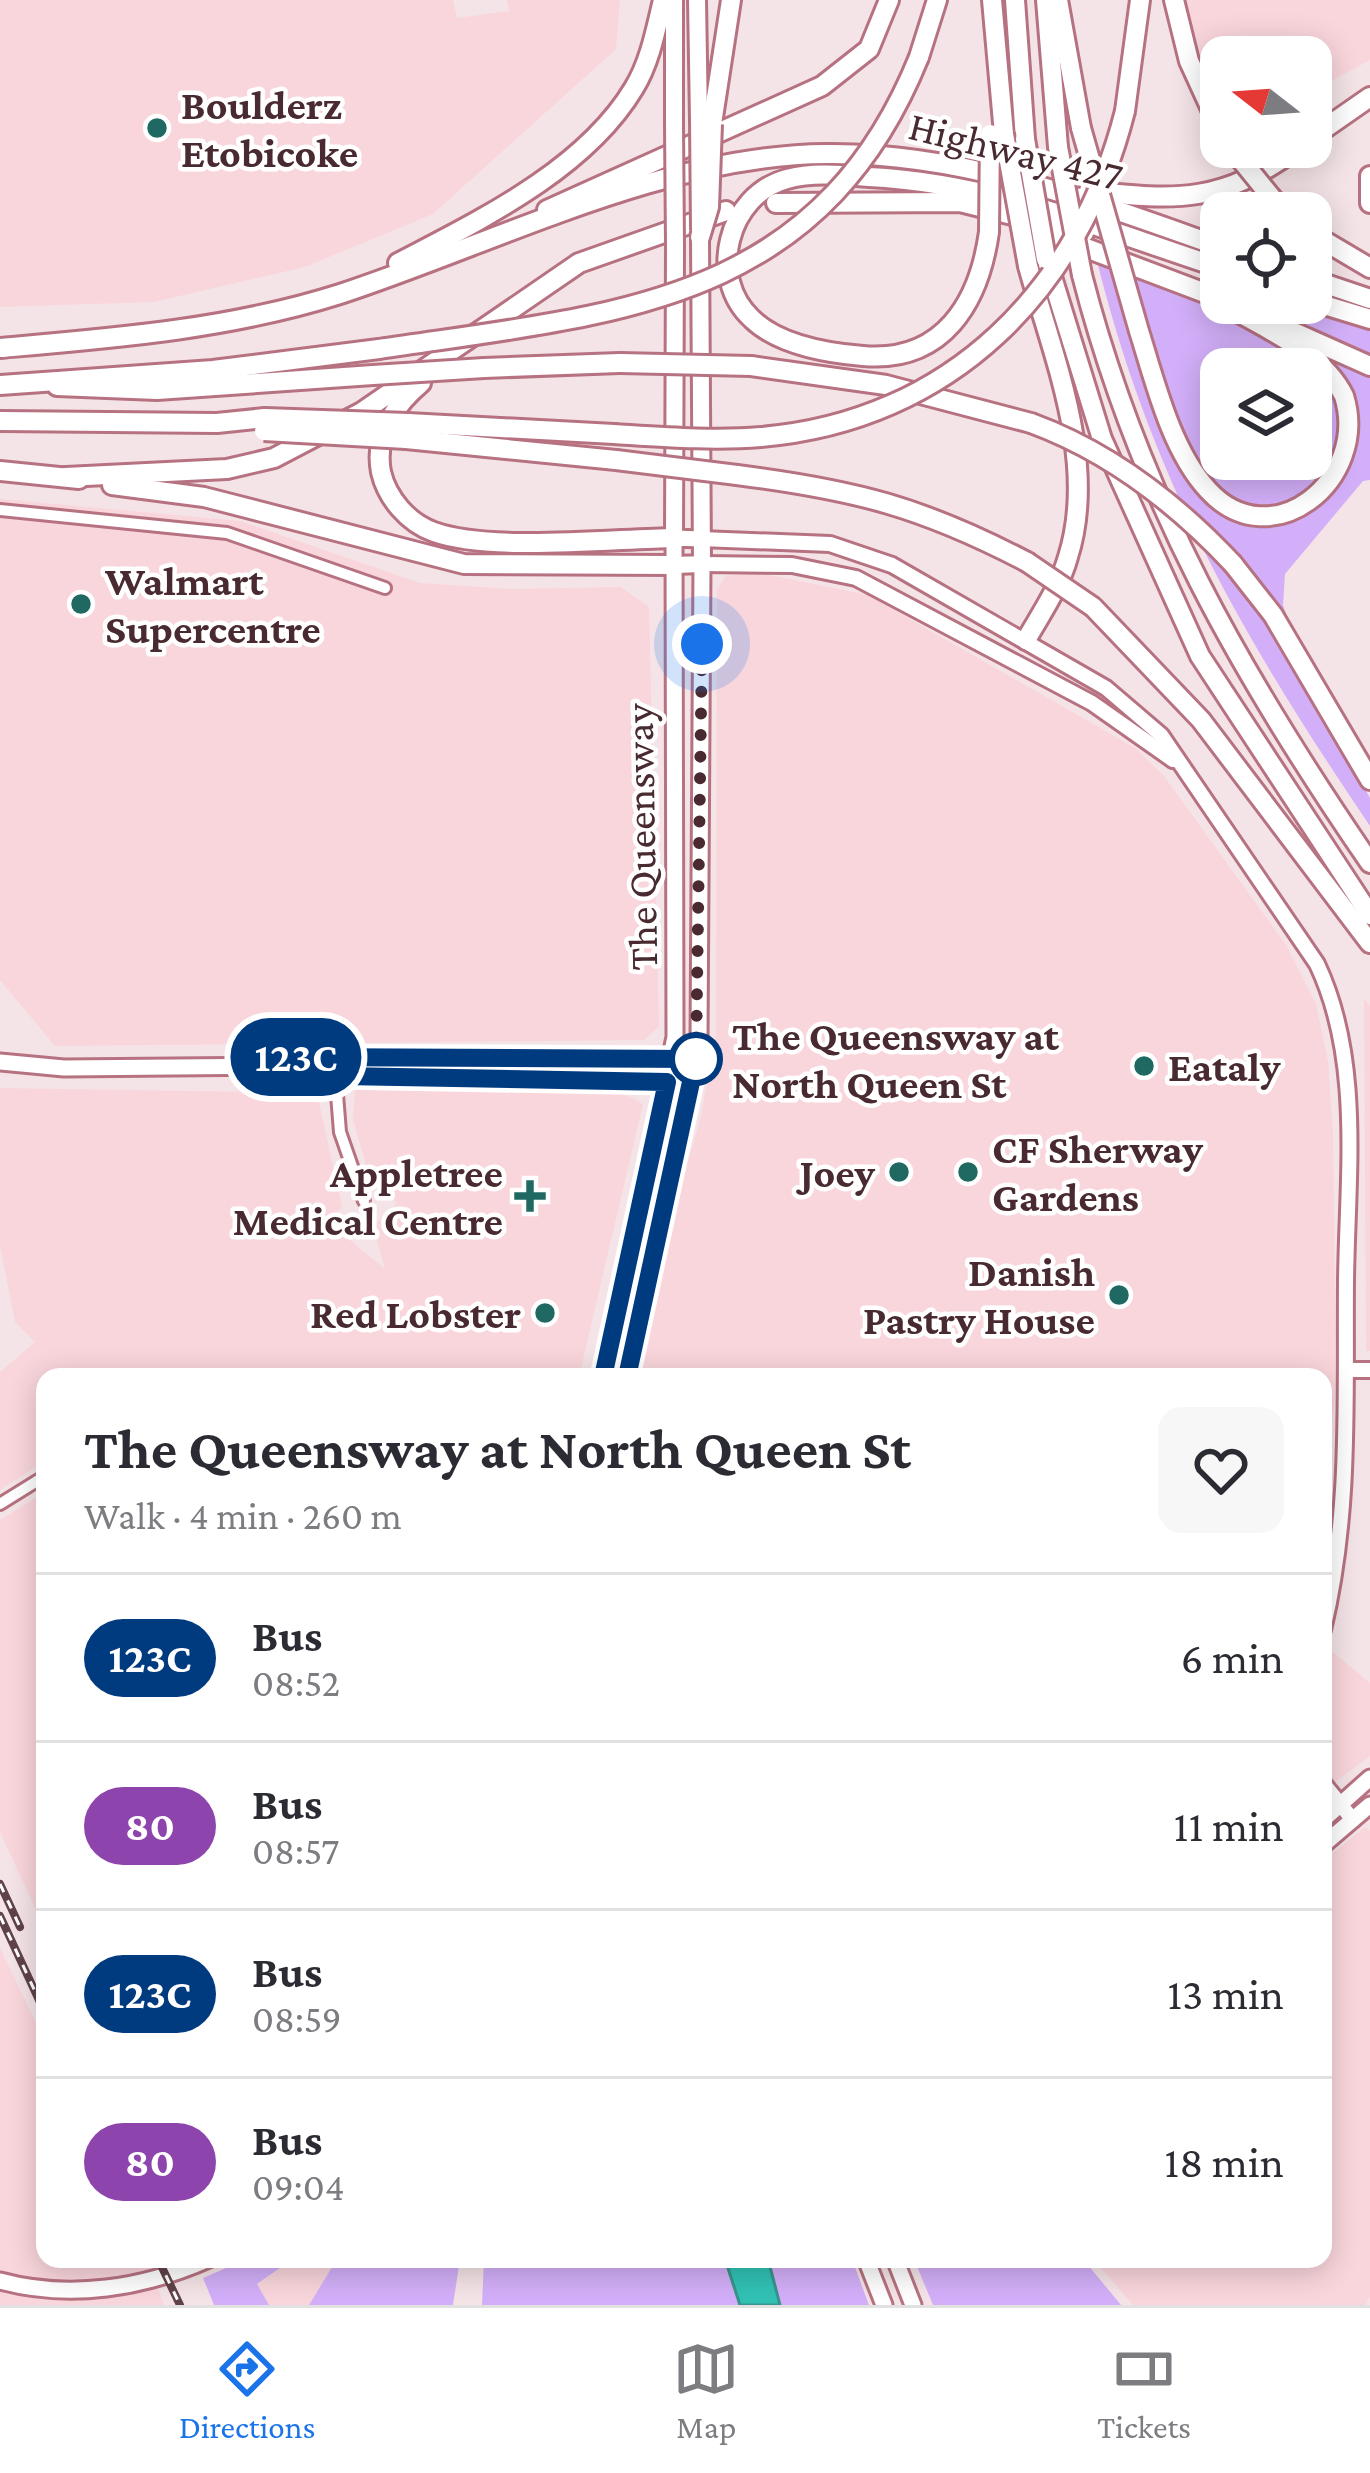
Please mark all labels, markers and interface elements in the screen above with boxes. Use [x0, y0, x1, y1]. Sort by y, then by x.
north arrow [1200, 36, 1332, 168]
map controls [1200, 36, 1332, 480]
place label: Boulderz Etobicoke [181, 81, 358, 176]
street label: Highway 427 [904, 101, 1127, 200]
marker: Boulderz Etobicoke [144, 115, 170, 141]
button: locate [1200, 192, 1332, 324]
button: layers [1200, 348, 1332, 480]
place label: Walmart Supercentre [104, 557, 321, 652]
marker: Walmart Supercentre [68, 591, 94, 617]
your location [672, 614, 732, 674]
street label: The Queensway [615, 702, 666, 971]
place label: The Queensway at North Queen St [732, 1012, 1060, 1107]
line badge: 123C [212, 1018, 380, 1096]
text: 123C [254, 1033, 338, 1080]
marker: The Queensway at North Queen St [671, 1034, 721, 1084]
place label: Eataly [1168, 1043, 1281, 1090]
marker: Eataly [1131, 1053, 1157, 1079]
place label: CF Sherway Gardens [992, 1125, 1204, 1220]
place label: Appletree Medical Centre [233, 1149, 503, 1244]
place label: Joey [796, 1149, 876, 1196]
marker: Joey [886, 1159, 912, 1185]
marker: CF Sherway Gardens [955, 1159, 981, 1185]
marker: Appletree Medical Centre [514, 1180, 546, 1212]
place label: Danish Pastry House [863, 1248, 1095, 1343]
marker: Danish Pastry House [1106, 1282, 1132, 1308]
place label: Red Lobster [310, 1290, 521, 1337]
marker: Red Lobster [532, 1300, 558, 1326]
button: heart [1158, 1407, 1284, 1533]
text: The Queensway at North Queen St [84, 1417, 911, 1480]
text: Walk · 4 min · 260 m [84, 1494, 402, 1537]
text: Bus [252, 1611, 322, 1661]
text: 6 min [1181, 1633, 1284, 1683]
text: 123C [108, 1634, 192, 1681]
text: 08:52 [252, 1661, 340, 1704]
text: Bus [252, 1779, 322, 1829]
text: 11 min [1174, 1801, 1284, 1851]
text: 80 [125, 1802, 175, 1849]
text: 08:57 [252, 1829, 339, 1872]
text: Bus [252, 1947, 322, 1997]
text: 13 min [1167, 1969, 1284, 2019]
text: 123C [108, 1970, 192, 2017]
text: 08:59 [252, 1997, 342, 2040]
text: Bus [252, 2115, 322, 2165]
text: 18 min [1164, 2137, 1284, 2187]
text: 80 [125, 2138, 175, 2185]
text: 09:04 [252, 2165, 345, 2208]
tab: Directions [179, 2336, 315, 2445]
tab: Map [673, 2336, 739, 2445]
tab: Tickets [1097, 2336, 1191, 2445]

